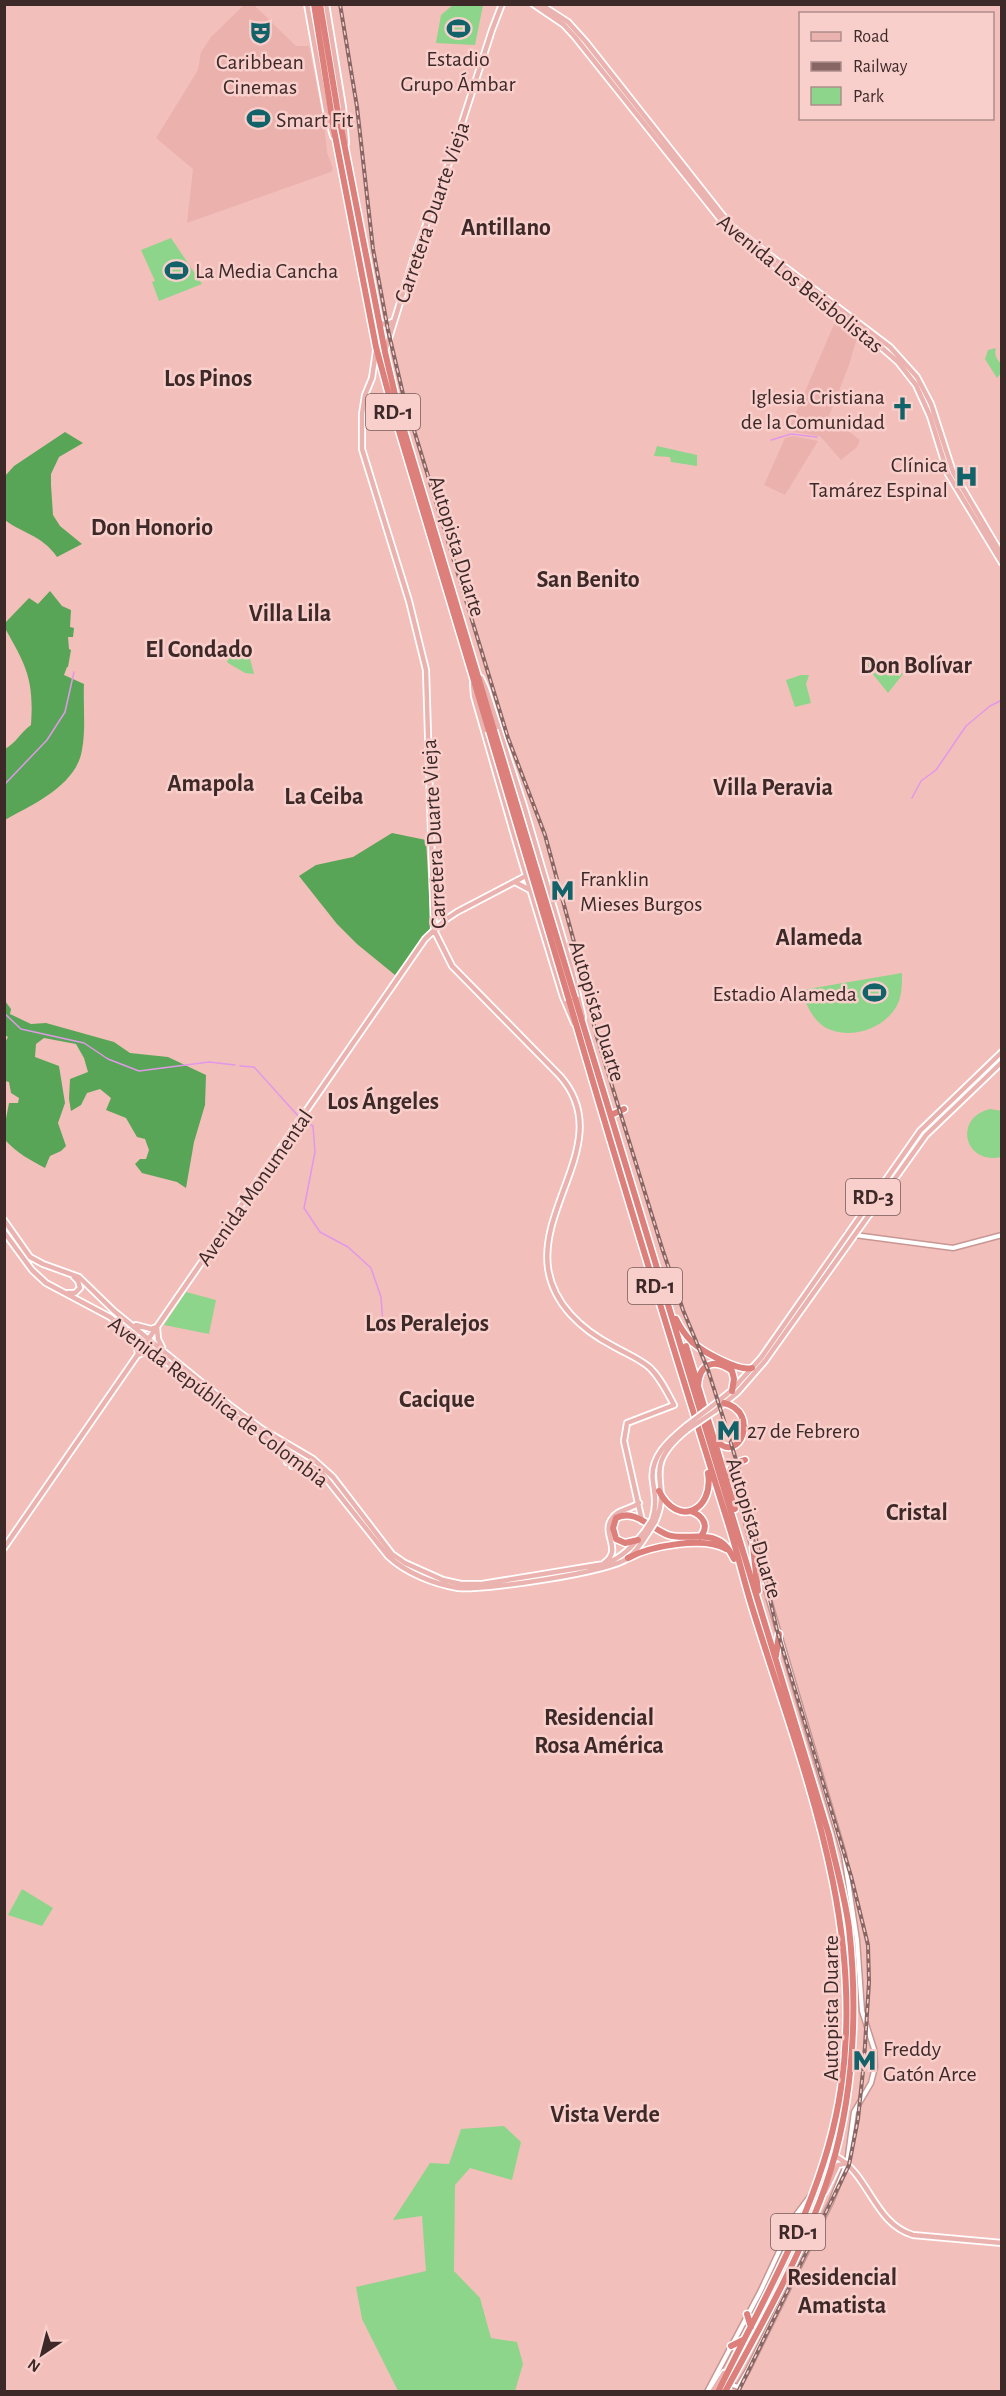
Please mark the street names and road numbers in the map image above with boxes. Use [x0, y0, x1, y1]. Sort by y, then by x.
street label: Carretera Duarte Vieja [391, 119, 473, 306]
street label: Avenida Los Beisbolistas [713, 210, 887, 357]
road number: RD-1 [366, 394, 420, 430]
street label: Autopista Duarte [425, 473, 489, 619]
street label: Carretera Duarte Vieja [418, 738, 450, 929]
street label: Autopista Duarte [565, 938, 629, 1084]
street label: Avenida Monumental [193, 1106, 317, 1270]
road number: RD-3 [846, 1179, 900, 1215]
road number: RD-1 [628, 1268, 682, 1304]
street label: Avenida República de Colombia [104, 1312, 332, 1491]
street label: Autopista Duarte [722, 1455, 786, 1601]
street label: Autopista Duarte [820, 1935, 842, 2081]
road number: RD-1 [771, 2214, 825, 2250]

